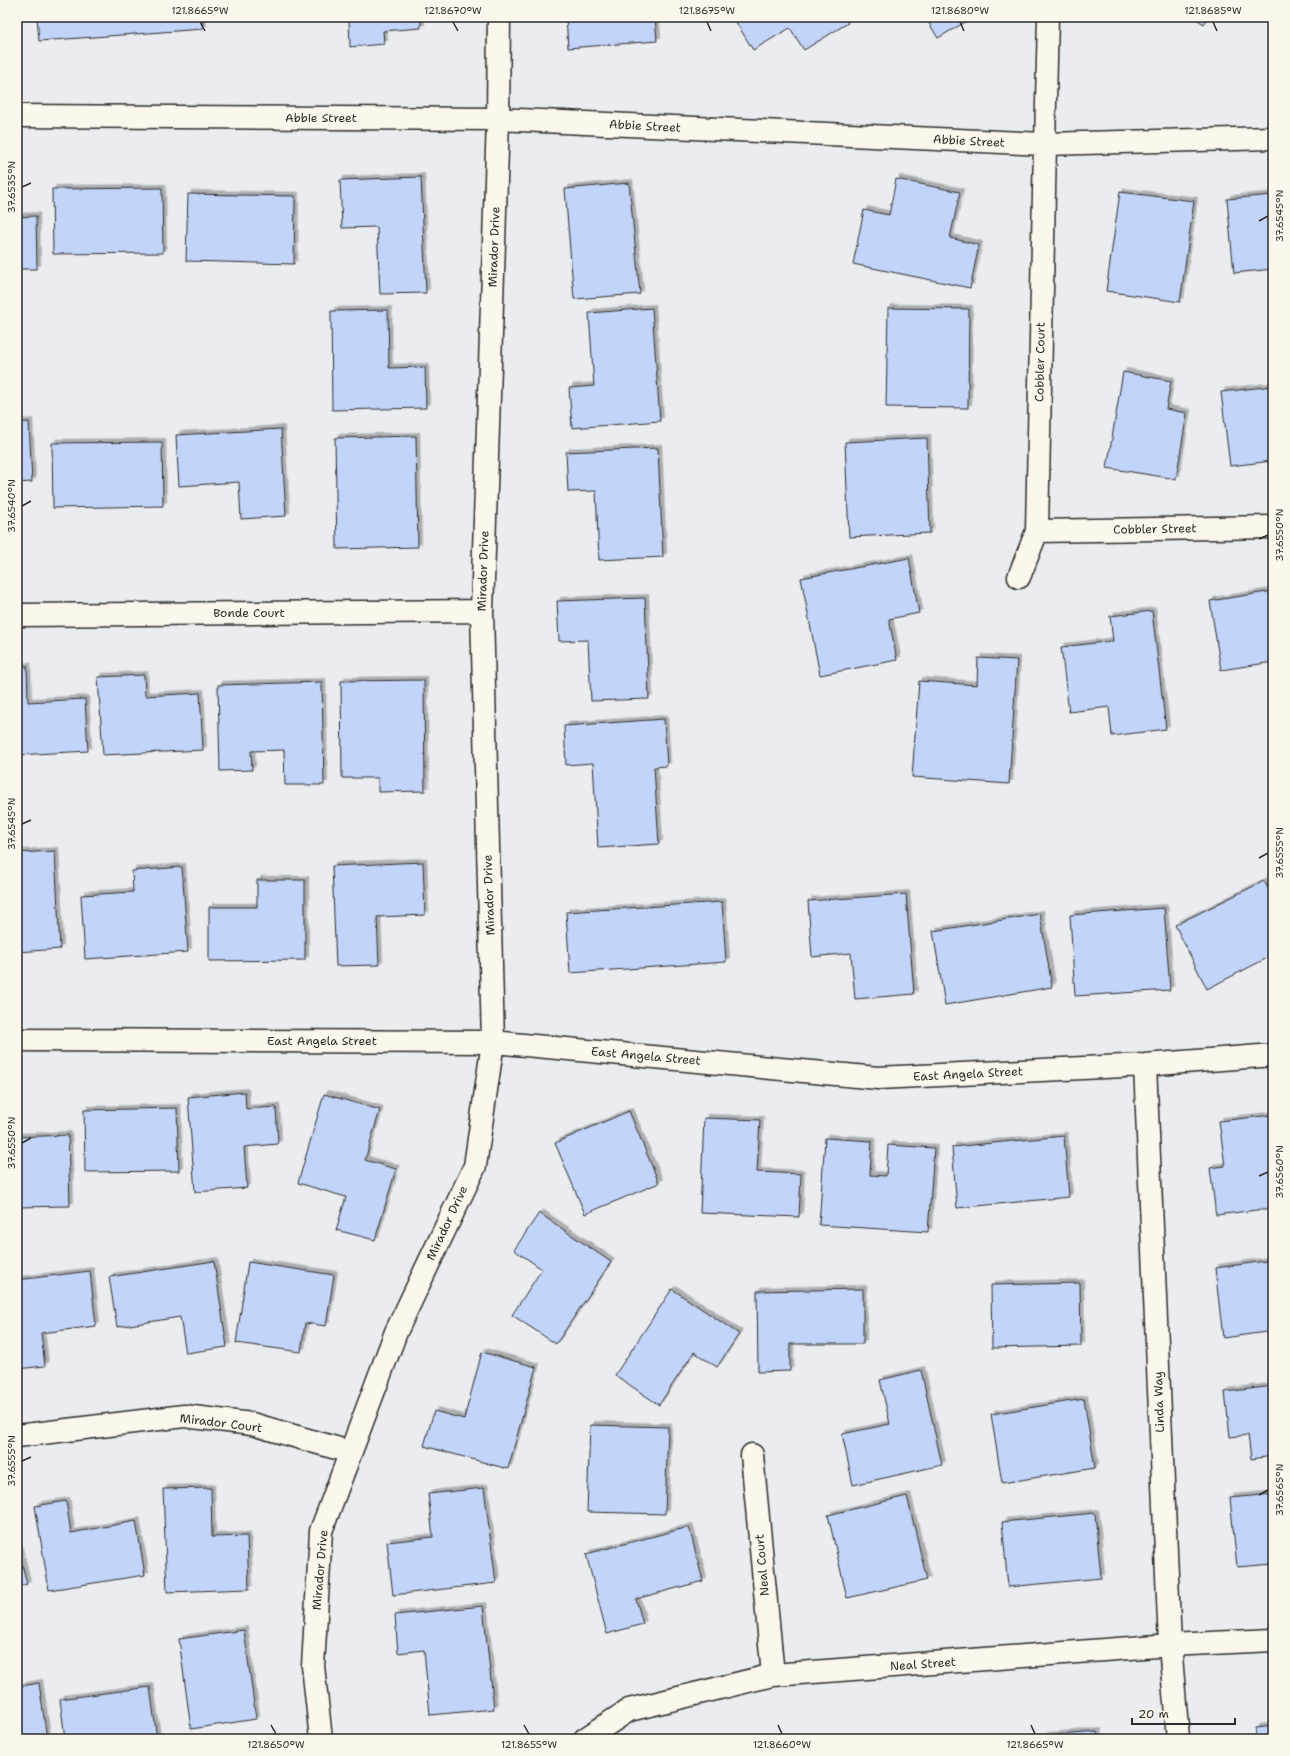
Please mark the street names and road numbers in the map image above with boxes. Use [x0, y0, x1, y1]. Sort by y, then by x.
street label: Abbie Street [285, 110, 357, 126]
street label: Abbie Street [609, 116, 681, 136]
street label: Abbie Street [933, 131, 1005, 151]
street label: Mirador Drive [485, 206, 503, 288]
street label: Cobbler Court [1031, 322, 1049, 402]
street label: Cobbler Street [1113, 520, 1197, 538]
street label: Mirador Drive [474, 530, 492, 612]
street label: Bonde Court [213, 605, 285, 621]
street label: Mirador Drive [480, 854, 498, 936]
street label: East Angela Street [267, 1033, 377, 1049]
street label: East Angela Street [590, 1043, 702, 1069]
street label: East Angela Street [913, 1063, 1023, 1085]
street label: Mirador Drive [423, 1183, 471, 1263]
street label: Linda Way [1150, 1371, 1168, 1433]
street label: Mirador Court [179, 1410, 263, 1436]
street label: Mirador Drive [309, 1529, 332, 1611]
street label: Neal Court [751, 1533, 773, 1597]
street label: Neal Street [889, 1654, 957, 1674]

